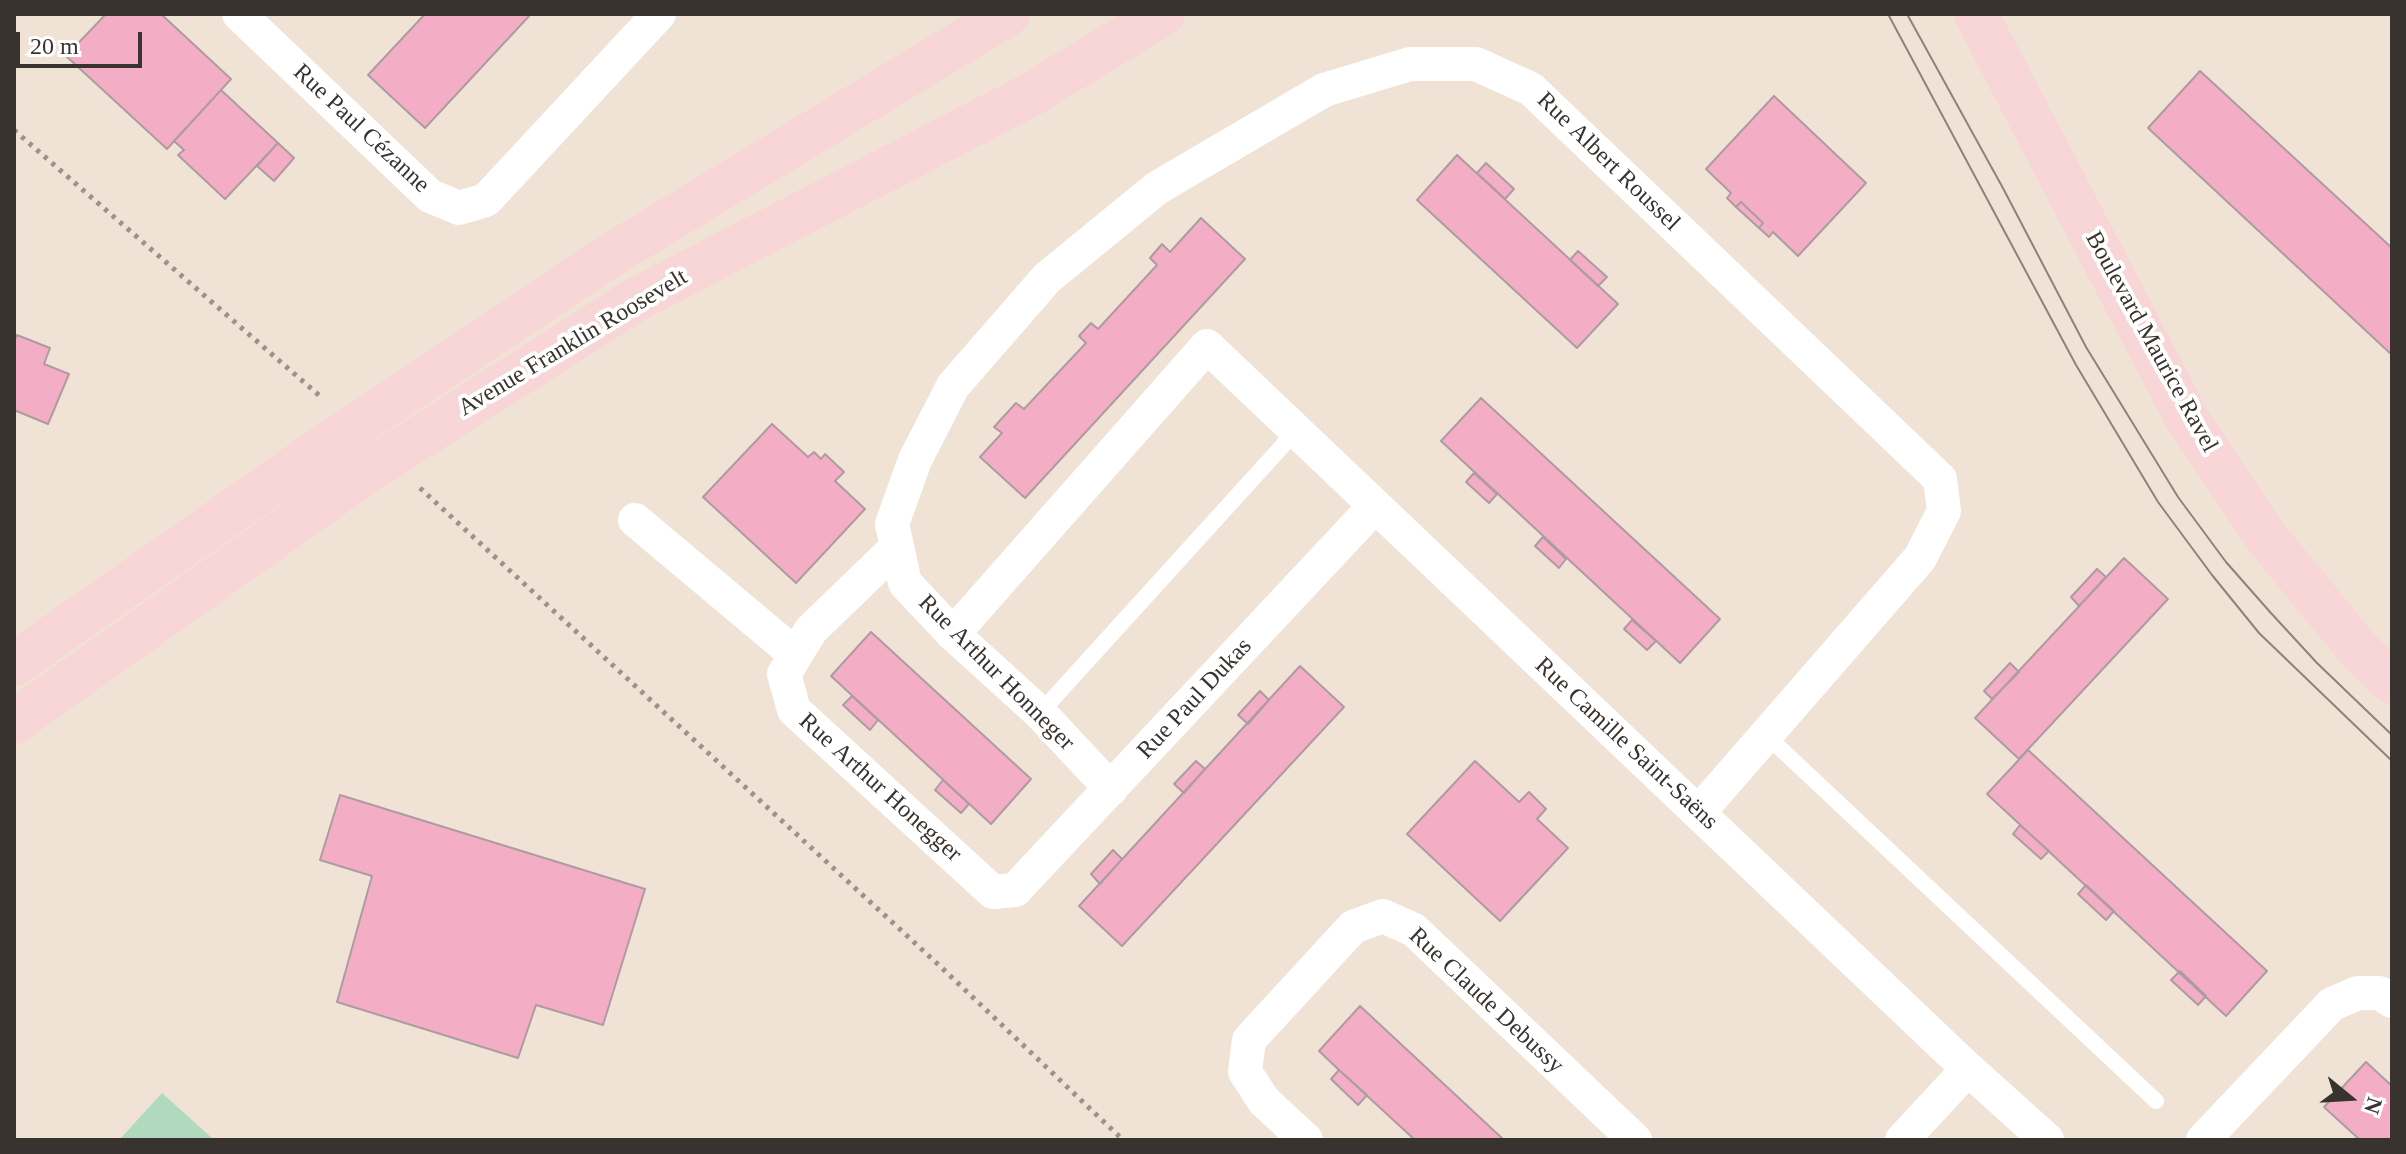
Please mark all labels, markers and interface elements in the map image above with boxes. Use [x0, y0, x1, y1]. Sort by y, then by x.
scale bar [20, 16, 146, 66]
text: 20 m [30, 33, 79, 59]
street label: Rue Paul Cézanne [287, 58, 435, 200]
street label: Rue Albert Roussel [1530, 86, 1686, 238]
street label: Boulevard Maurice Ravel [2078, 227, 2224, 457]
street label: Avenue Franklin Roosevelt [453, 263, 693, 423]
street label: Rue Arthur Honneger [912, 589, 1080, 757]
street label: Rue Paul Dukas [1132, 633, 1258, 765]
street label: Rue Camille Saint-Saëns [1528, 652, 1724, 836]
street label: Rue Arthur Honegger [793, 707, 967, 869]
street label: Rue Claude Debussy [1403, 922, 1569, 1080]
north arrow [2310, 1058, 2390, 1138]
text: N [2359, 1094, 2388, 1117]

